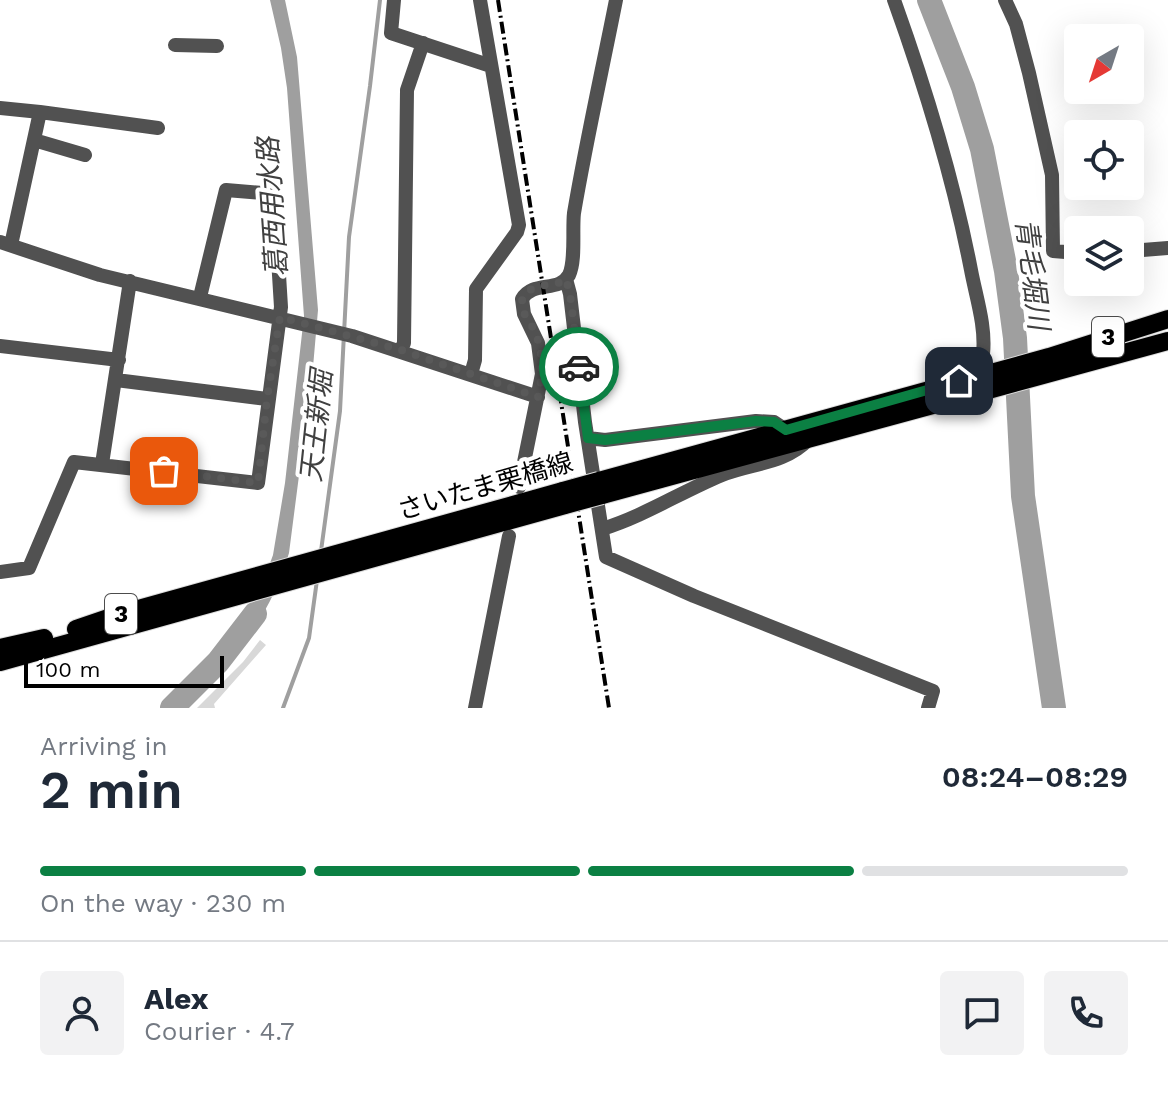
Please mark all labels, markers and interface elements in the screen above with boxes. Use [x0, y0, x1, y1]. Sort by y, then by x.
north arrow [1064, 24, 1144, 104]
map controls [1064, 24, 1144, 296]
button: locate [1064, 120, 1144, 200]
water label: 葛西用水路 [251, 134, 294, 278]
water label: 青毛堀川 [1009, 216, 1056, 335]
button: layers [1064, 216, 1144, 296]
road number: 3 [1092, 317, 1124, 357]
courier [539, 327, 619, 407]
icon: car [557, 345, 601, 389]
pin [925, 347, 993, 415]
icon: home [937, 359, 981, 403]
water label: 天王新堀 [294, 365, 339, 483]
pin [130, 437, 198, 505]
street label: さいたま栗橋線 [394, 447, 576, 525]
icon: bag [142, 449, 186, 493]
road number: 3 [105, 594, 137, 634]
scale bar [24, 652, 224, 688]
text: 100 m [36, 657, 100, 682]
text: Arriving in [40, 731, 168, 761]
text: 08:24–08:29 [942, 759, 1128, 794]
text: 2 min [40, 760, 183, 821]
text: On the way · 230 m [40, 888, 286, 918]
button: person [40, 971, 124, 1055]
button: chat [940, 971, 1024, 1055]
button: phone [1044, 971, 1128, 1055]
text: Alex [144, 981, 208, 1016]
text: Courier · 4.7 [144, 1016, 294, 1046]

